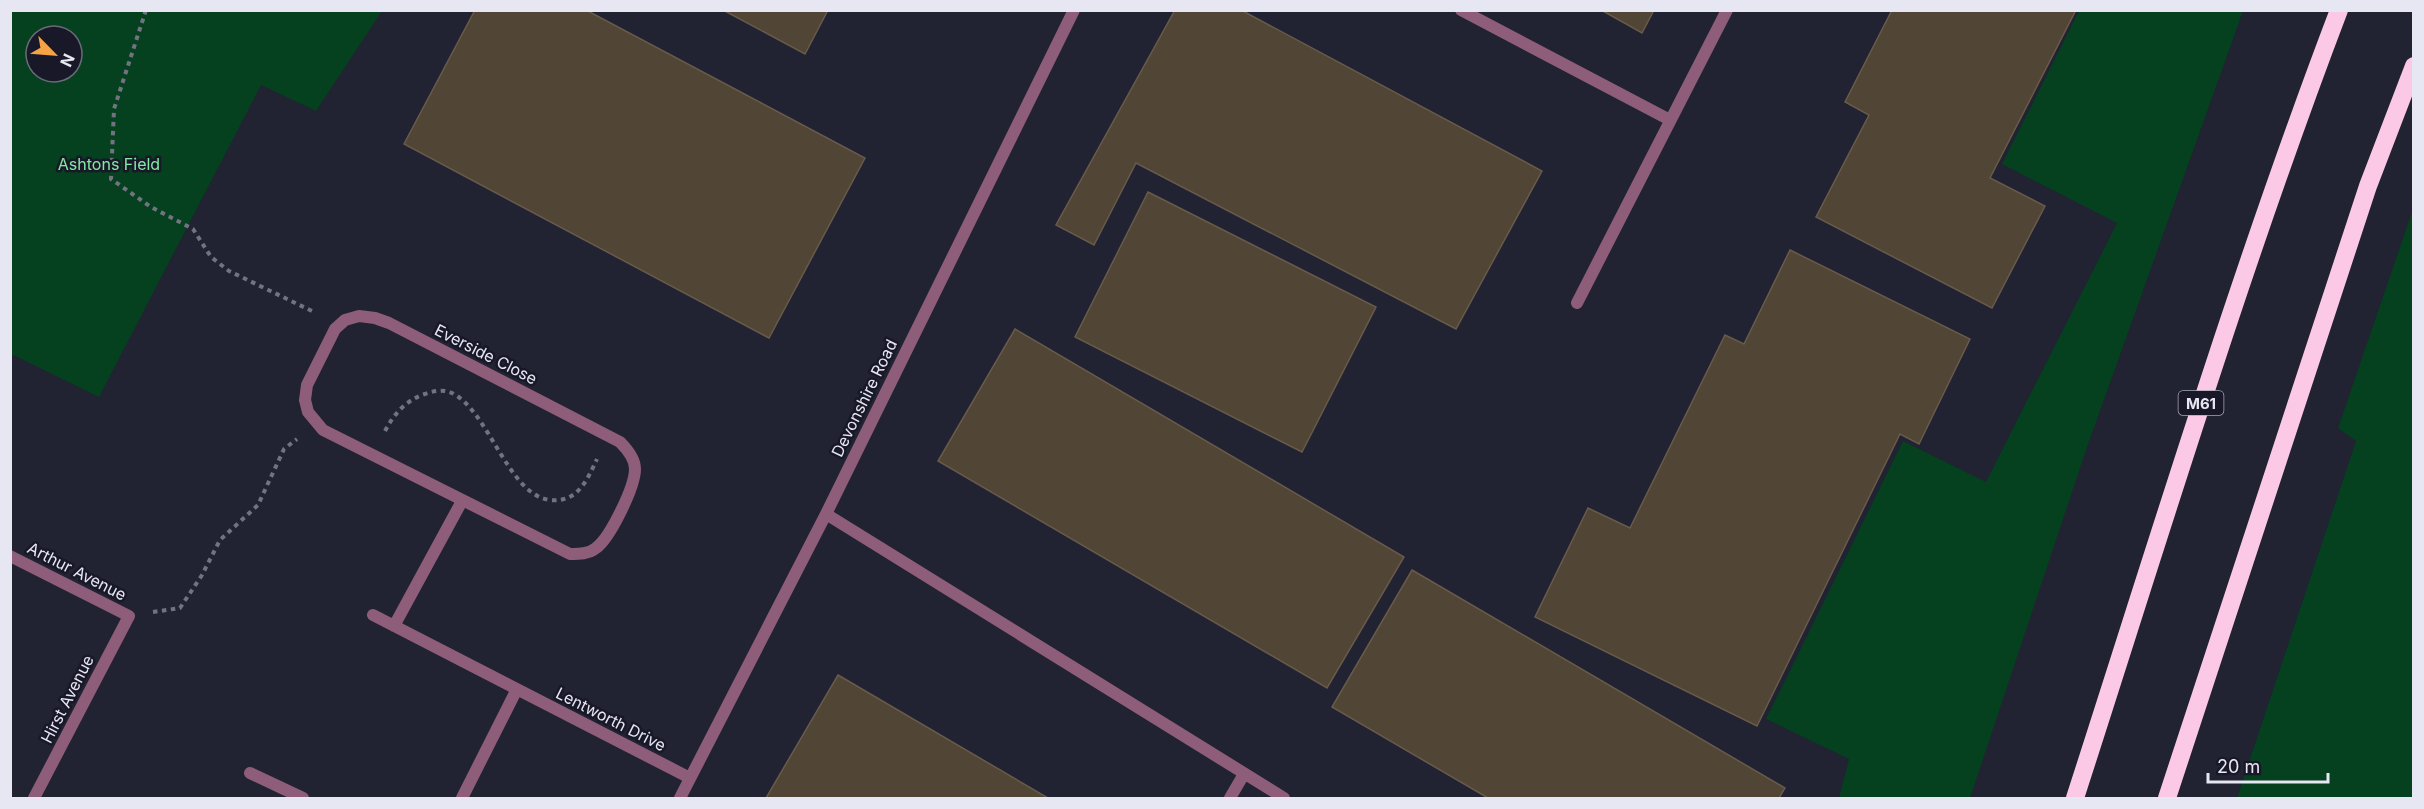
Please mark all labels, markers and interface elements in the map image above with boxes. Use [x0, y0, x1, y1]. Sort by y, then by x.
north arrow [24, 24, 84, 84]
text: N [56, 51, 79, 70]
park label: Ashtons Field [58, 154, 160, 174]
street label: Everside Close [431, 320, 541, 388]
street label: Devonshire Road [827, 336, 901, 460]
road number: M61 [2178, 391, 2224, 415]
street label: Arthur Avenue [24, 538, 130, 604]
street label: Hirst Avenue [36, 652, 98, 746]
street label: Lentworth Drive [553, 683, 669, 755]
scale bar [2208, 746, 2328, 784]
text: 20 m [2217, 756, 2260, 777]

